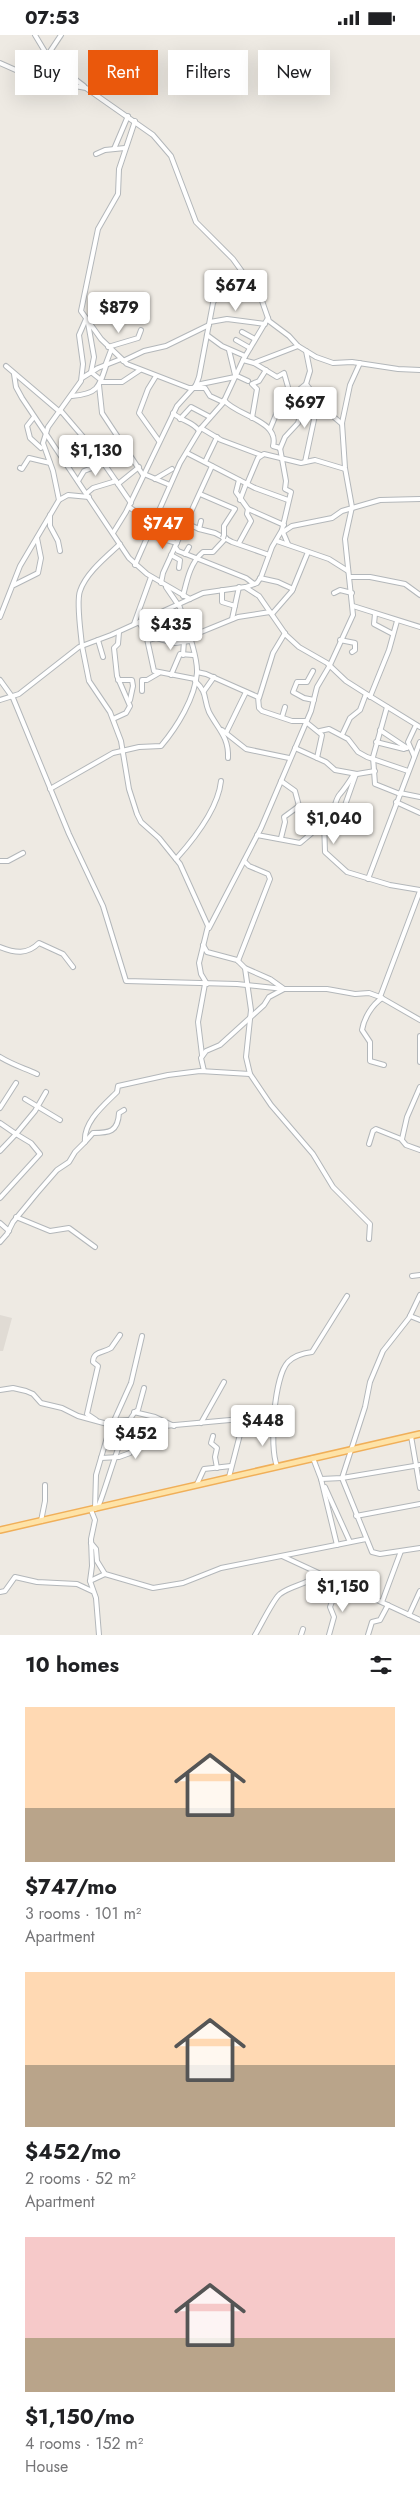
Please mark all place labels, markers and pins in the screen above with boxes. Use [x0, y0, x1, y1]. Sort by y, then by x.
pin: $674 [206, 269, 266, 312]
pin: $879 [89, 291, 149, 334]
pin: $697 [275, 387, 335, 429]
pin: $1,130 [55, 435, 137, 477]
pin: $747 [133, 507, 193, 550]
pin: $435 [141, 609, 201, 651]
pin: $1,040 [293, 803, 375, 845]
pin: $448 [233, 1405, 293, 1447]
pin: $452 [106, 1417, 166, 1460]
pin: $1,150 [302, 1571, 384, 1613]

